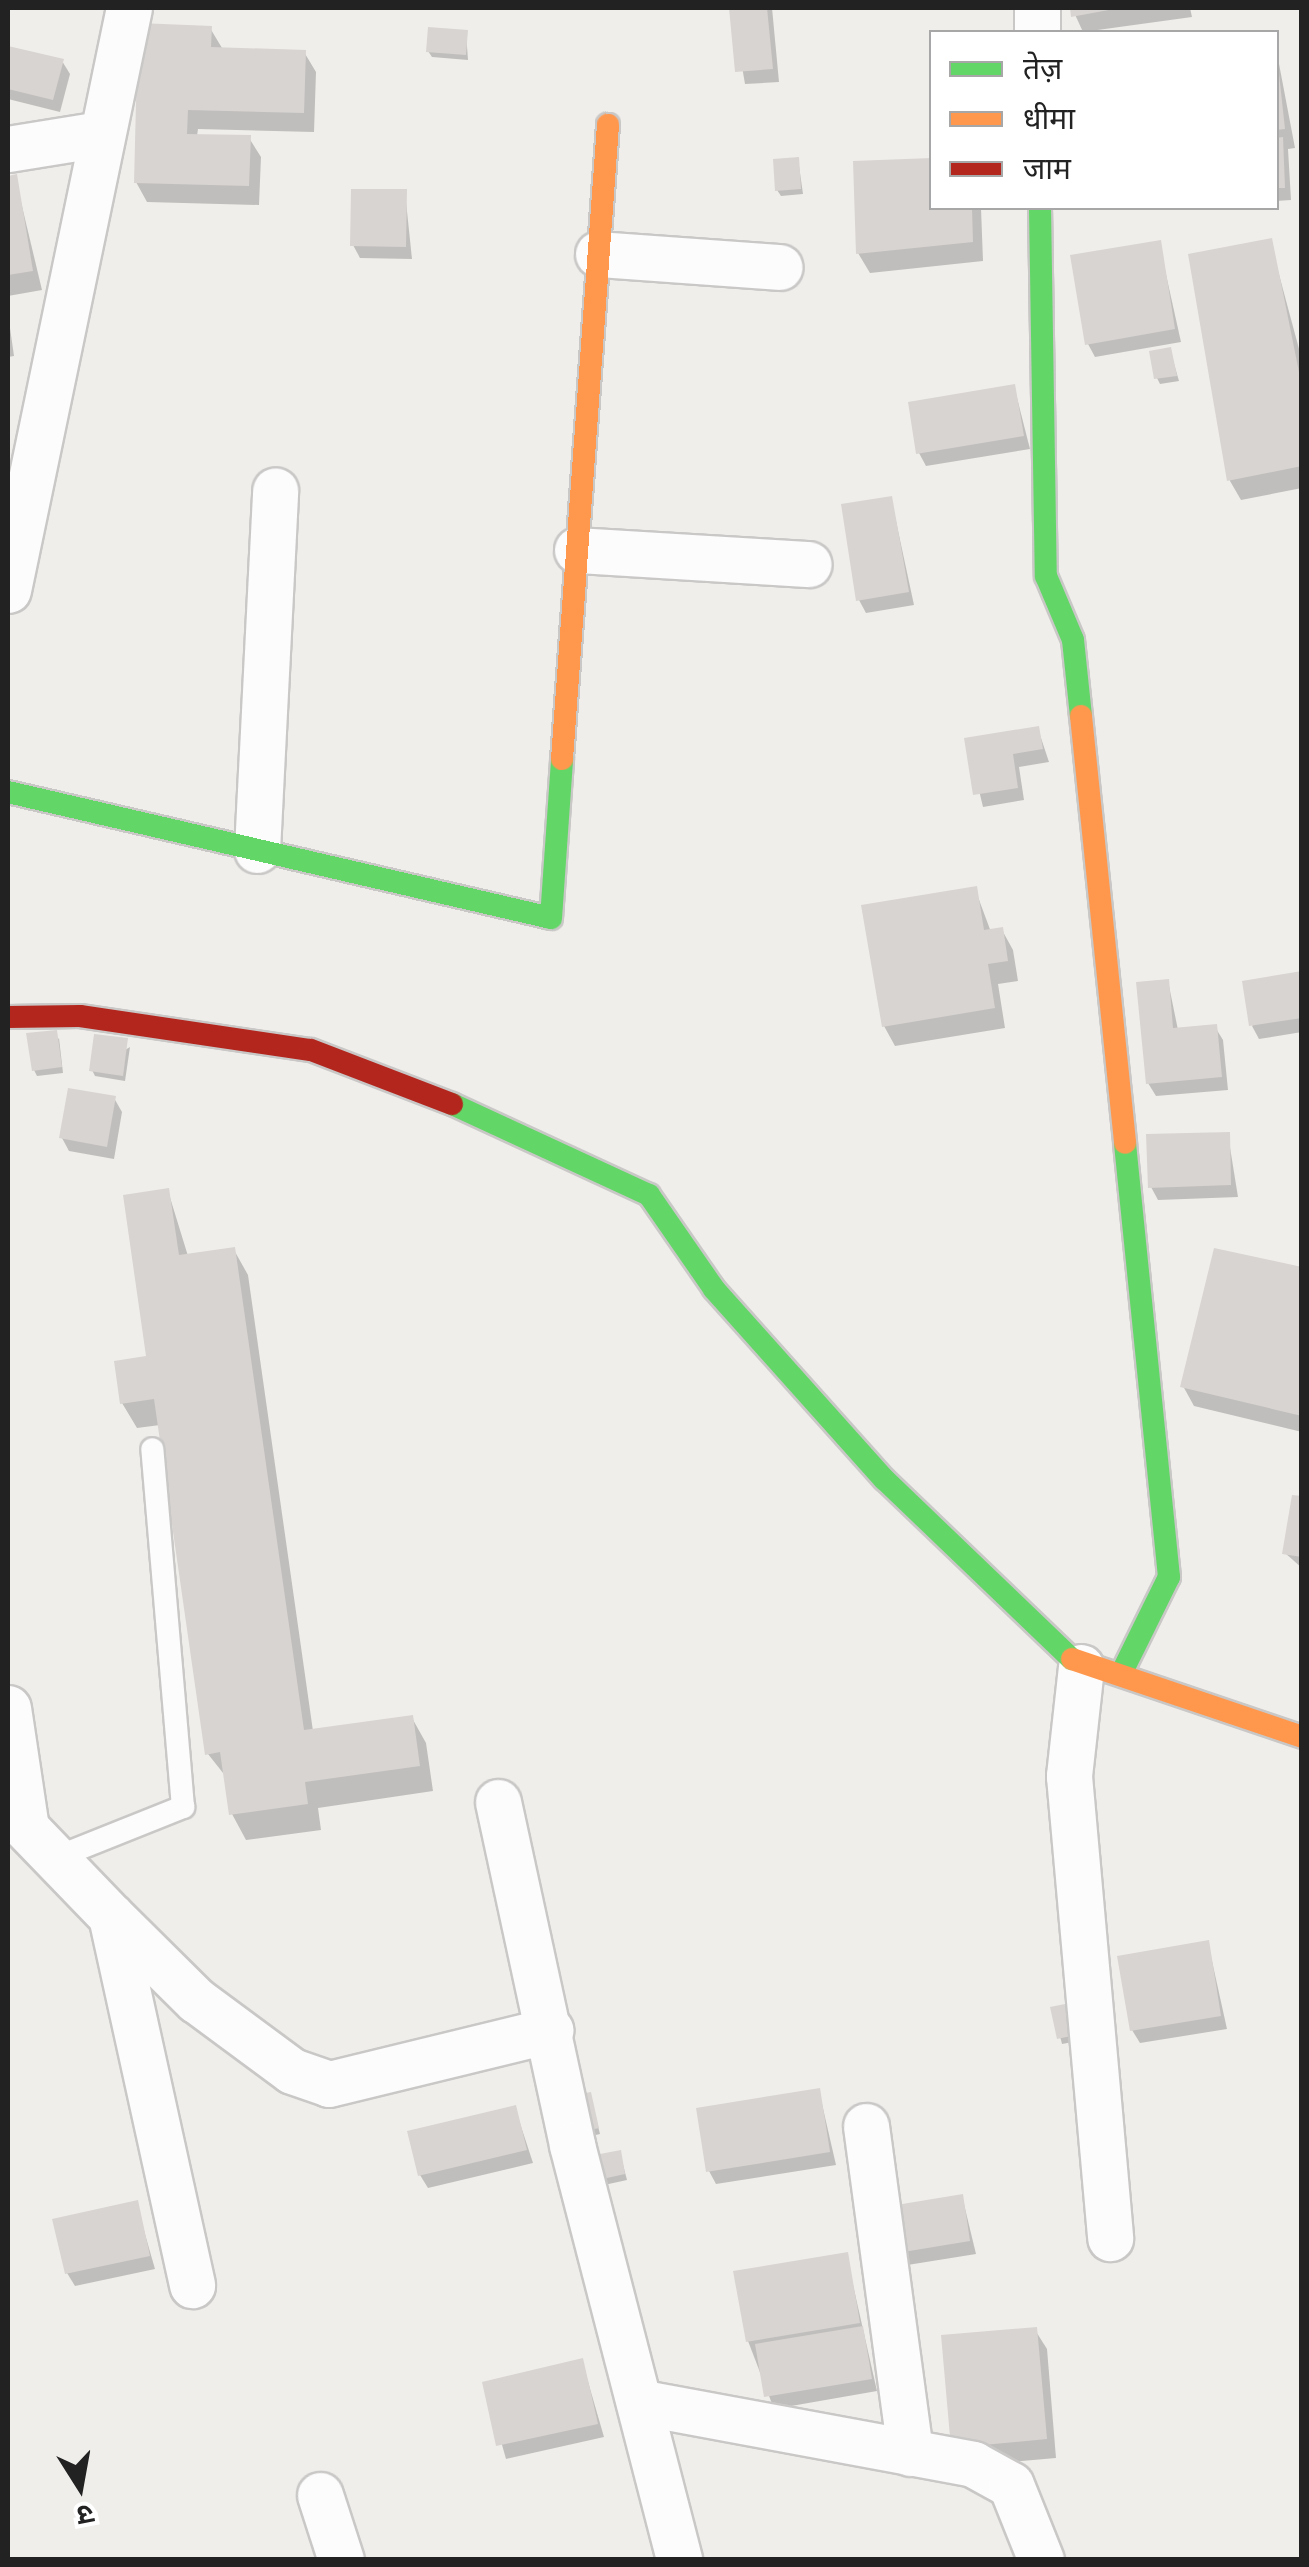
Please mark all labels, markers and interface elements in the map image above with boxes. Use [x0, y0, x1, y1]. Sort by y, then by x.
legend [929, 30, 1279, 210]
text: तेज़ [1023, 48, 1062, 85]
text: धीमा [1023, 98, 1075, 135]
text: जाम [1023, 148, 1071, 185]
north arrow [30, 2437, 130, 2537]
text: उ [74, 2498, 97, 2535]

